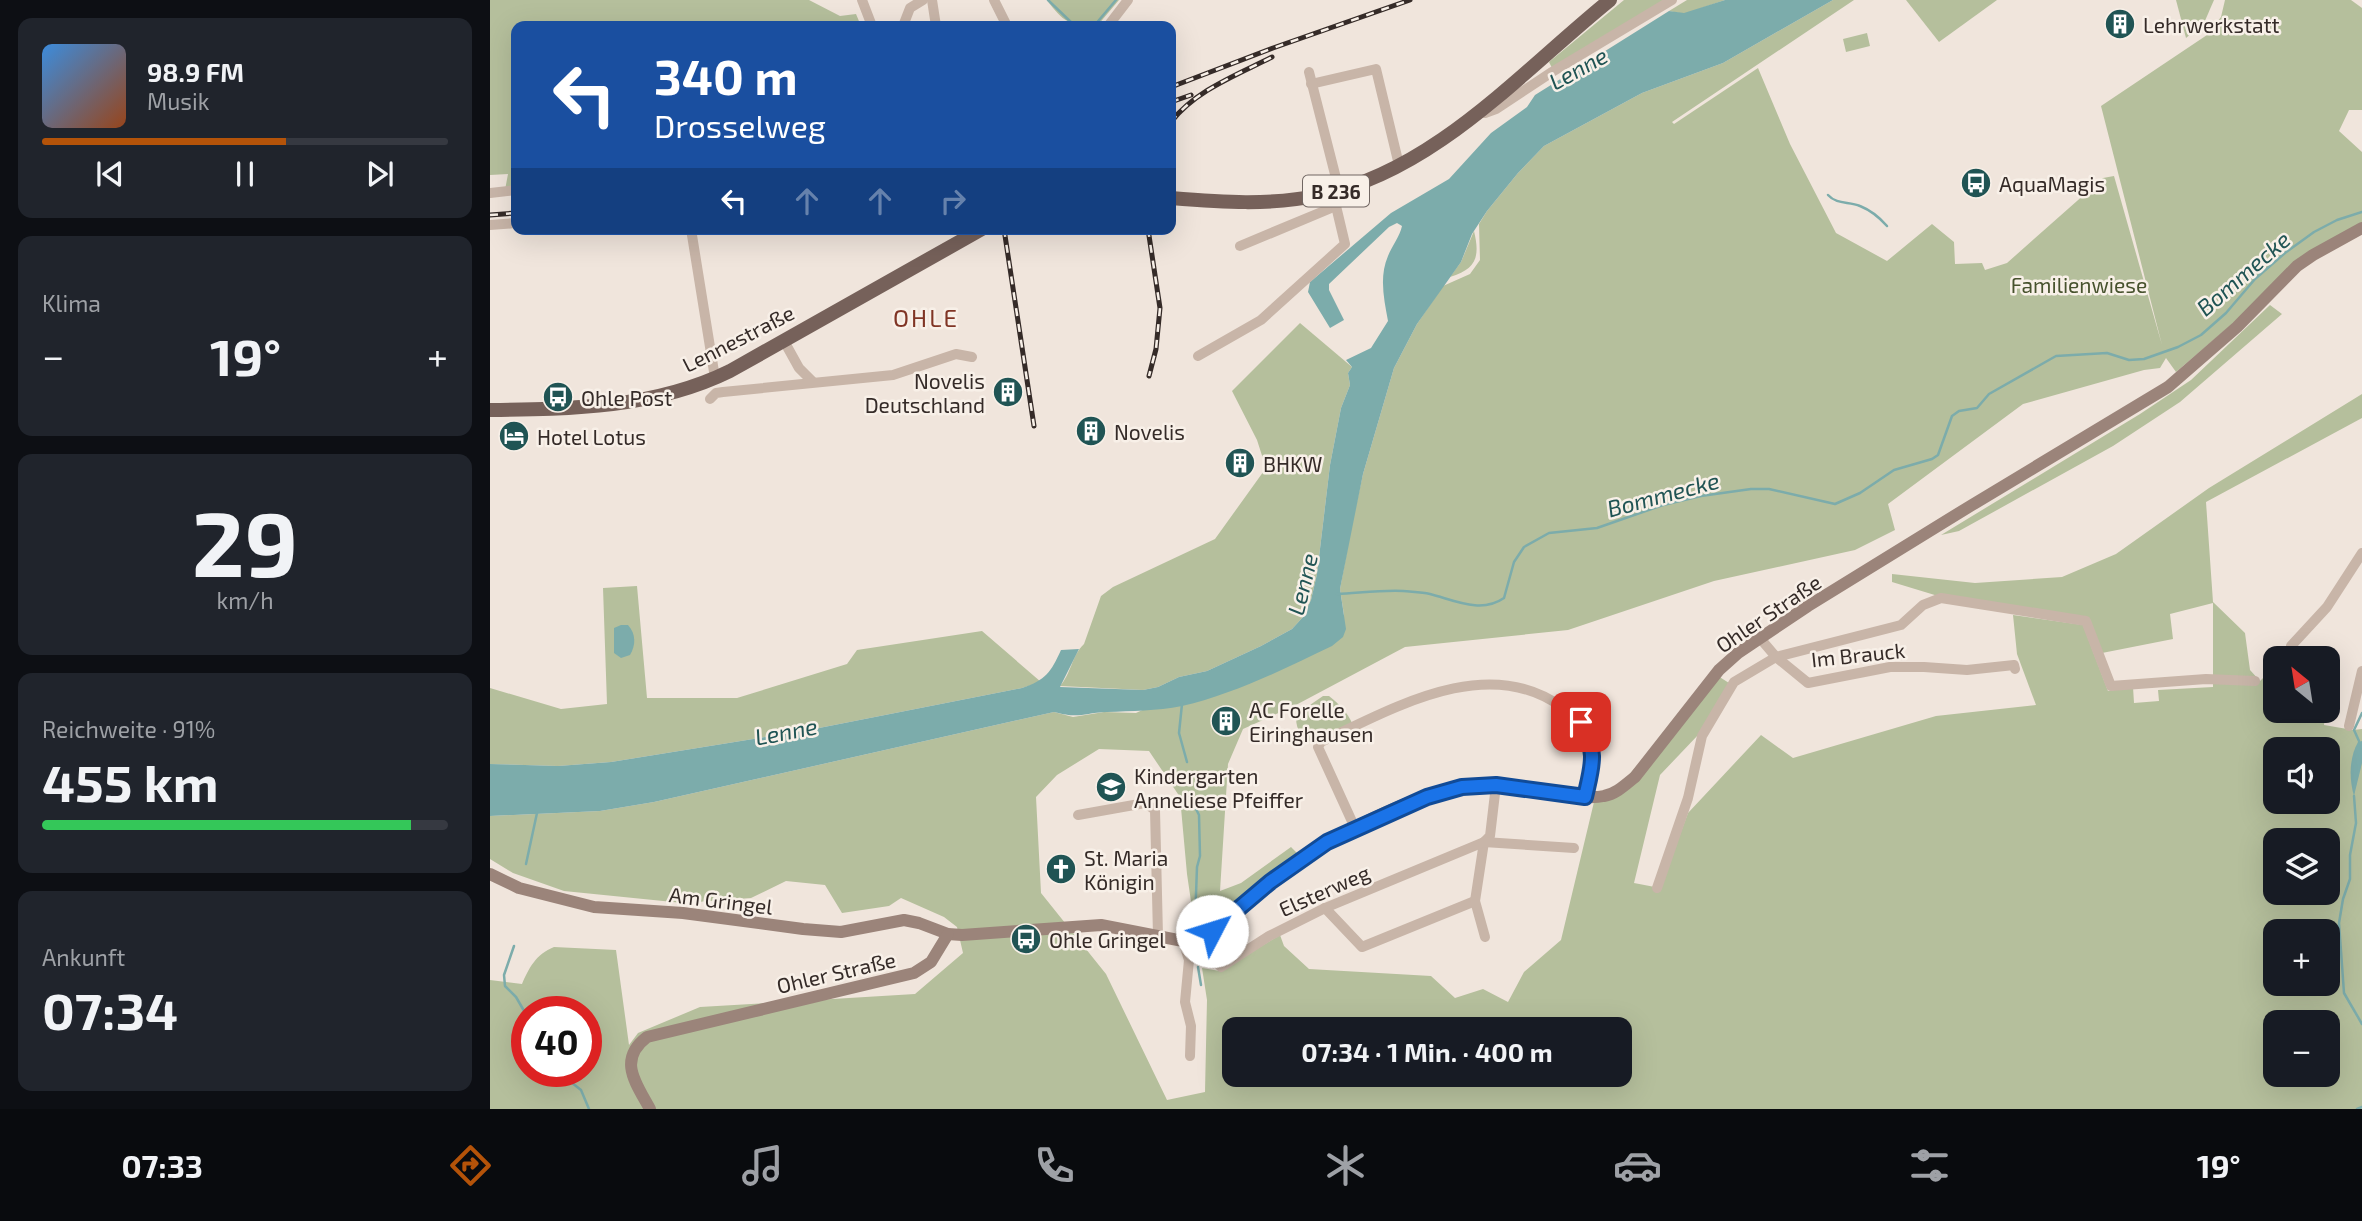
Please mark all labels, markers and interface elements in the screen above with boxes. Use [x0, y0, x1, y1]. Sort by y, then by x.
building icon: Lehrwerkstatt [2103, 7, 2137, 41]
place label: Lehrwerkstatt [2143, 12, 2279, 37]
water label: Lenne [1544, 41, 1612, 95]
text: 340 m [654, 46, 798, 105]
icon: left [539, 49, 630, 140]
text: 98.9 FM [147, 56, 244, 87]
text: Musik [147, 87, 209, 115]
text: Drosselweg [654, 106, 826, 144]
icon: previous [91, 155, 129, 193]
icon: pause [226, 155, 264, 193]
icon: next [361, 155, 399, 193]
bus stop icon: AquaMagis [1959, 166, 1993, 200]
place label: AquaMagis [1999, 171, 2105, 196]
road number: B 236 [1303, 176, 1369, 206]
icon: left [715, 182, 753, 220]
icon: ahead [788, 182, 826, 220]
icon: ahead [861, 182, 899, 220]
icon: right [934, 182, 972, 220]
water label: Bommecke [2190, 225, 2296, 321]
park label: Familienwiese [2011, 272, 2147, 297]
text: Klima [42, 289, 101, 317]
street label: Lennestraße [678, 299, 798, 377]
district label: OHLE [893, 303, 959, 332]
text: 19° [210, 324, 281, 386]
text: − [42, 332, 64, 378]
text: + [427, 332, 448, 378]
place label: Novelis Deutschland [865, 368, 985, 417]
building icon: Novelis Deutschland [991, 375, 1025, 409]
bus stop icon: Ohle Post [541, 380, 575, 414]
place label: Ohle Post [581, 385, 672, 410]
building icon: Novelis [1074, 414, 1108, 448]
hotel icon: Hotel Lotus [497, 419, 531, 453]
place label: Novelis [1114, 419, 1185, 444]
place label: Hotel Lotus [537, 424, 646, 449]
building icon: BHKW [1223, 446, 1257, 480]
place label: BHKW [1263, 451, 1322, 476]
water label: Bommecke [1604, 466, 1722, 522]
text: 29 [192, 486, 298, 595]
water label: Lenne [1281, 550, 1323, 618]
street label: Ohler Straße [1711, 569, 1825, 657]
text: km/h [216, 586, 274, 614]
street label: Im Brauck [1810, 637, 1907, 671]
north arrow [2263, 646, 2340, 723]
map controls [2263, 646, 2340, 1087]
pin [1551, 692, 1611, 752]
place label: AC Forelle Eiringhausen [1249, 697, 1373, 746]
icon: arrive [1562, 703, 1600, 741]
building icon: AC Forelle Eiringhausen [1209, 704, 1243, 738]
water label: Lenne [752, 711, 820, 751]
text: Reichweite · 91% [42, 715, 215, 743]
button: sound [2263, 737, 2340, 814]
text: 455 km [42, 750, 219, 812]
place label: Kindergarten Anneliese Pfeiffer [1134, 763, 1304, 812]
school or university icon: Kindergarten Anneliese Pfeiffer [1094, 770, 1128, 804]
button: layers [2263, 828, 2340, 905]
place label: St. Maria Königin [1084, 845, 1168, 894]
church icon: St. Maria Königin [1044, 852, 1078, 886]
street label: Elsterweg [1275, 859, 1373, 921]
street label: Am Gringel [668, 881, 775, 919]
position arrow [1175, 894, 1249, 968]
button: + [2263, 919, 2340, 996]
bus stop icon: Ohle Gringel [1009, 922, 1043, 956]
place label: Ohle Gringel [1049, 927, 1166, 952]
text: Ankunft [42, 943, 125, 971]
street label: Ohler Straße [774, 946, 898, 998]
text: 07:34 [42, 978, 178, 1040]
speed limit sign: 40 [511, 996, 602, 1087]
button: − [2263, 1010, 2340, 1087]
text: 07:34 · 1 Min. · 400 m [1301, 1036, 1553, 1067]
icon: directions [446, 1141, 495, 1190]
icon: music [738, 1141, 787, 1190]
icon: phone [1030, 1141, 1079, 1190]
icon: climate [1321, 1141, 1370, 1190]
icon: car [1613, 1141, 1662, 1190]
icon: filters [1905, 1141, 1954, 1190]
text: 07:33 [121, 1146, 203, 1184]
text: 19° [2197, 1146, 2241, 1184]

